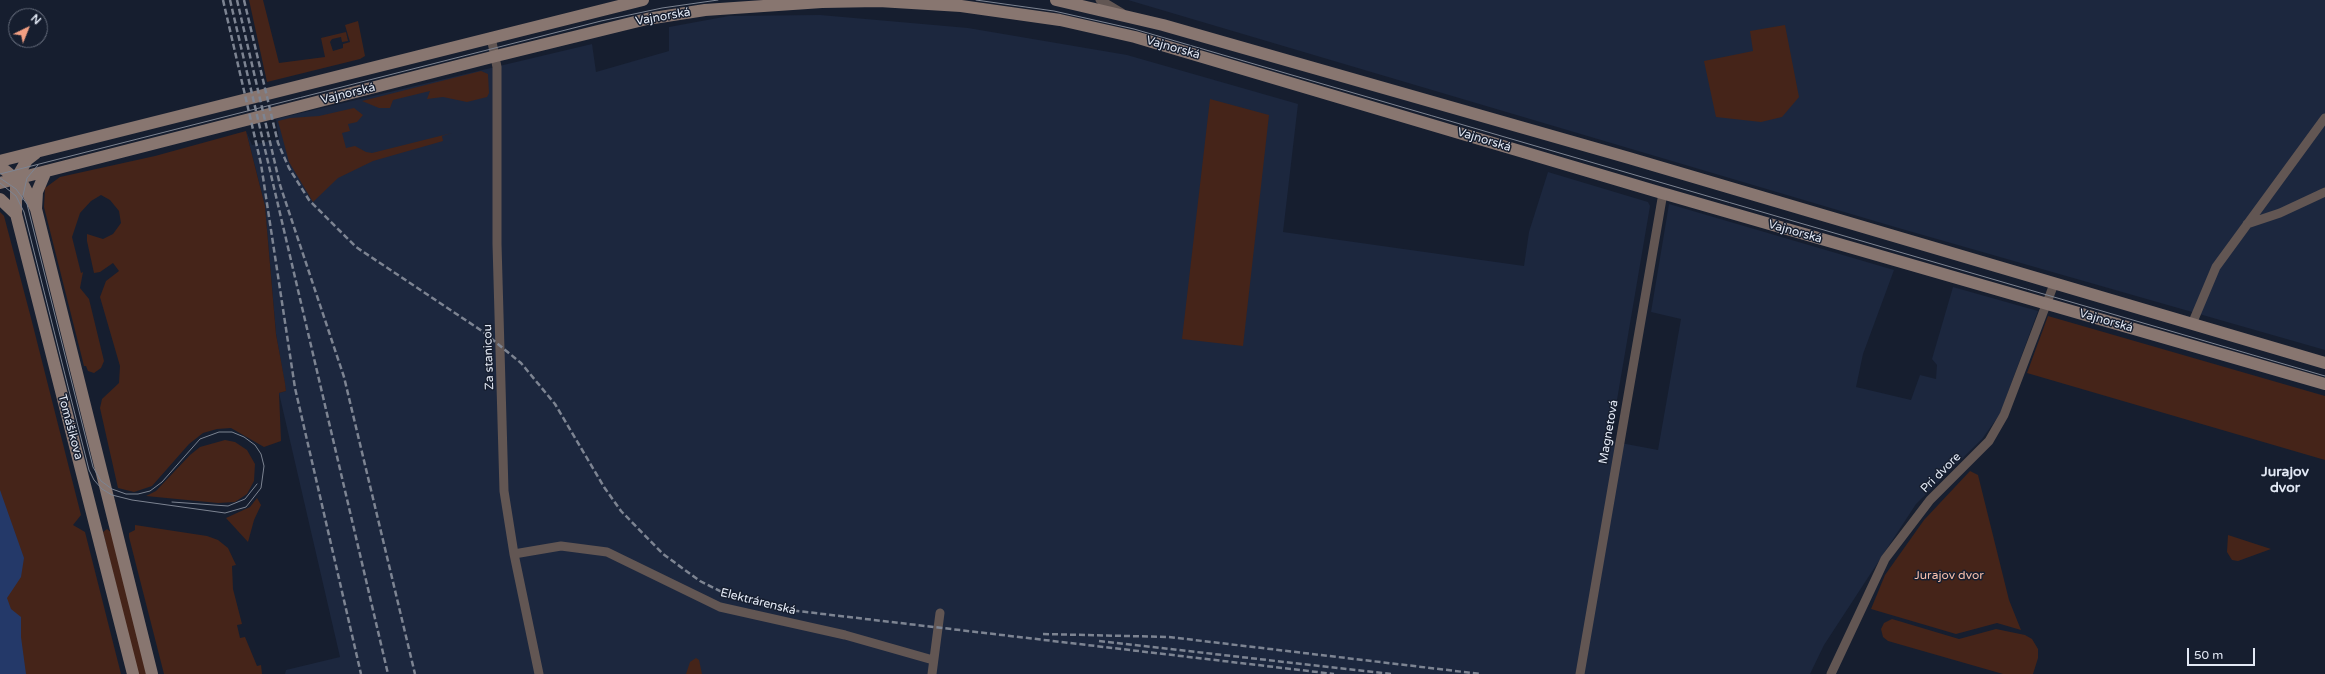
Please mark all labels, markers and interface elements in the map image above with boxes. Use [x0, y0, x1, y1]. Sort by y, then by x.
street label: Vajnorská [634, 5, 692, 29]
north arrow [8, 8, 48, 48]
text: N [28, 12, 44, 27]
street label: Vajnorská [1144, 33, 1202, 63]
street label: Vajnorská [319, 80, 377, 108]
street label: Vajnorská [1455, 125, 1513, 155]
street label: Vajnorská [1766, 217, 1824, 247]
street label: Vajnorská [2077, 306, 2135, 336]
street label: Za stanicou [481, 324, 497, 390]
street label: Tomášikova [54, 393, 86, 461]
street label: Magnetová [1596, 399, 1622, 465]
street label: Pri dvore [1918, 450, 1964, 496]
district label: Jurajov dvor [2261, 464, 2309, 496]
park label: Jurajov dvor [1914, 569, 1984, 583]
street label: Elektrárenská [719, 586, 797, 618]
scale bar [2189, 640, 2257, 666]
text: 50 m [2194, 648, 2223, 662]

